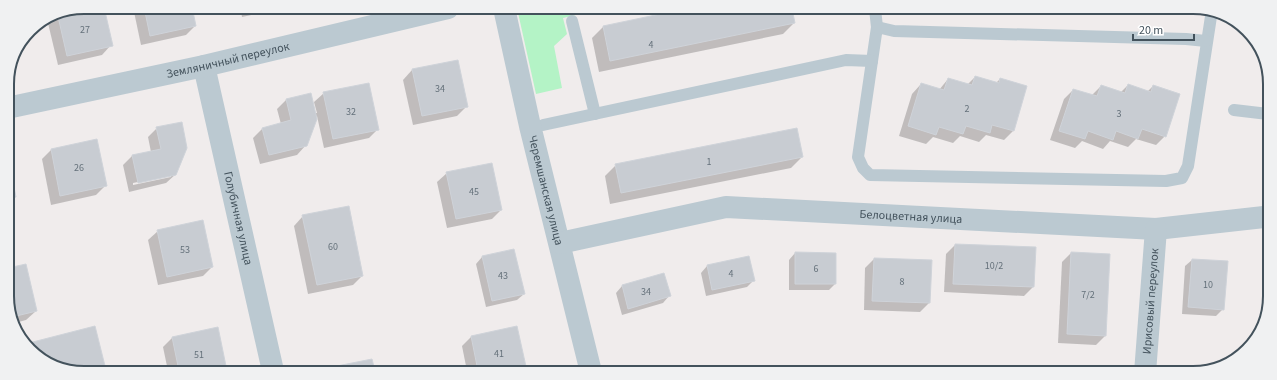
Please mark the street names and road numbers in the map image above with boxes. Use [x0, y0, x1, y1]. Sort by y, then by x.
street label: Земляничный переулок [165, 38, 291, 83]
street label: Черемшанская улица [524, 134, 567, 247]
street label: Голубичная улица [219, 170, 257, 267]
street label: Белоцветная улица [859, 206, 963, 228]
street label: Ирисовый переулок [1138, 248, 1164, 355]

